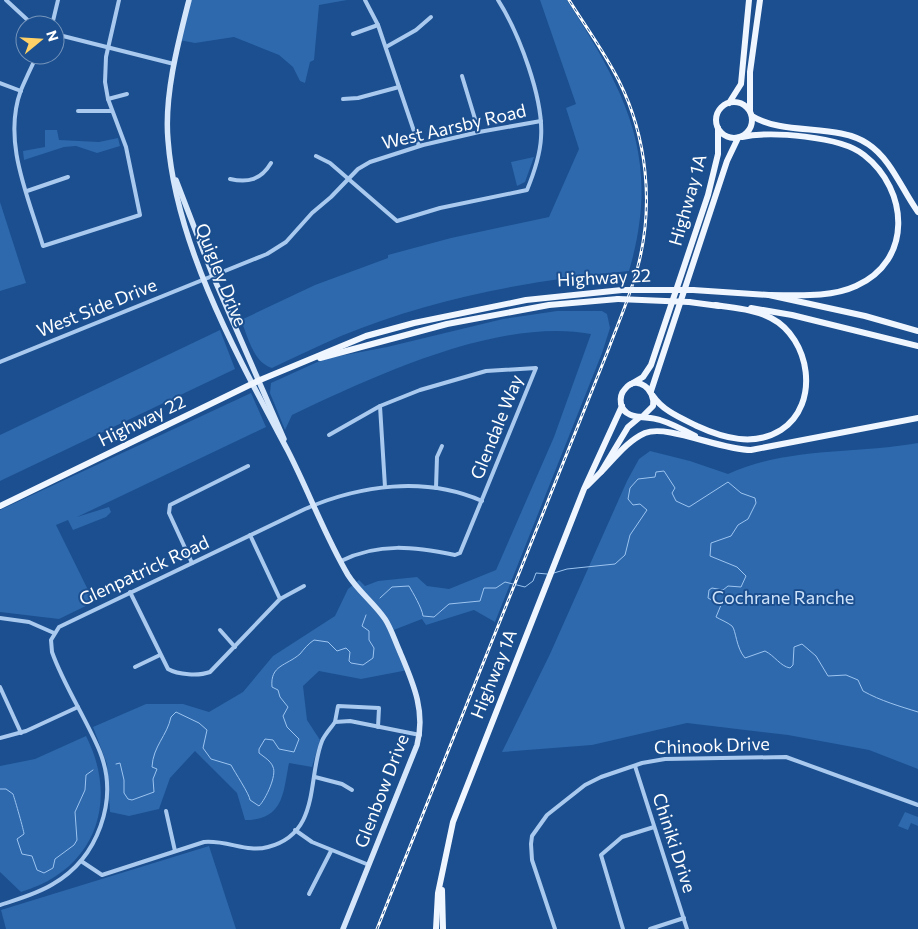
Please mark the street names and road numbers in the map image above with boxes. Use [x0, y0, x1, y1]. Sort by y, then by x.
street label: West Aarsby Road [379, 99, 528, 153]
street label: Highway 1A [663, 151, 711, 248]
street label: Quigley Drive [191, 220, 253, 329]
street label: Highway 22 [556, 264, 652, 290]
street label: West Side Drive [33, 273, 160, 341]
street label: Glendale Way [465, 371, 527, 482]
street label: Highway 22 [94, 390, 189, 451]
street label: Glenpatrick Road [75, 530, 212, 610]
street label: Highway 1A [465, 626, 521, 721]
street label: Glenbow Drive [349, 731, 413, 851]
street label: Chinook Drive [654, 732, 770, 758]
street label: Chiniki Drive [648, 790, 701, 895]

